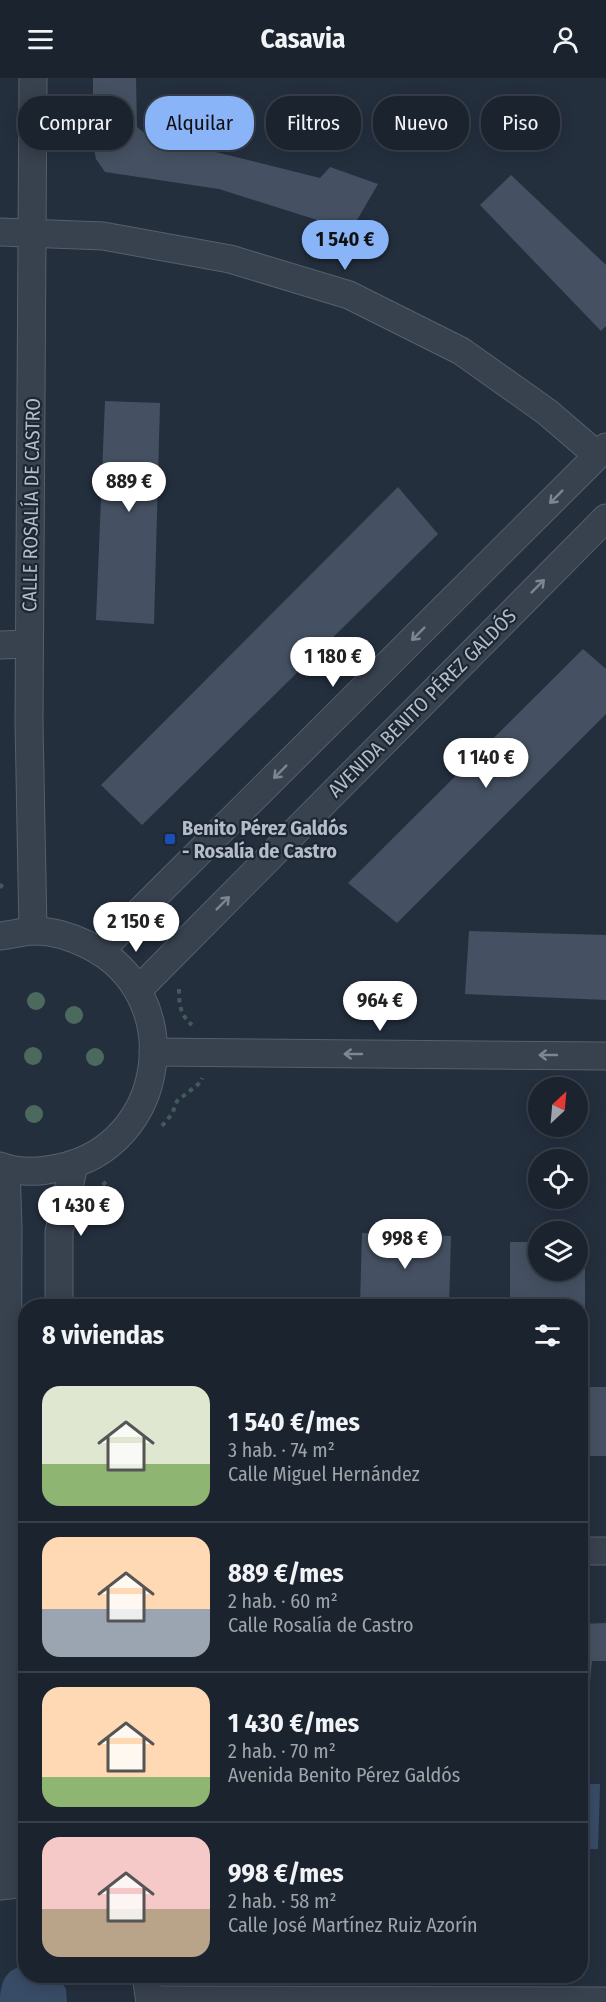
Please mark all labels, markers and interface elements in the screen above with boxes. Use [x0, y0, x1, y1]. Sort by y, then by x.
icon: menu [24, 23, 57, 56]
text: Casavia [261, 23, 345, 55]
icon: person [549, 23, 582, 56]
chip: Comprar [18, 96, 133, 150]
chip: Alquilar [145, 96, 254, 150]
chip: Filtros [266, 96, 361, 150]
chip: Nuevo [373, 96, 469, 150]
chip: Piso [481, 96, 560, 150]
pin: 1 540 € [290, 220, 400, 271]
text: 1 540 € [316, 227, 374, 251]
street label: CALLE ROSALÍA DE CASTRO [17, 398, 45, 612]
pin: 889 € [87, 462, 171, 513]
text: 889 € [106, 469, 152, 493]
one-way arrow [549, 489, 564, 504]
one-way arrow [530, 579, 545, 594]
street label: AVENIDA BENITO PÉREZ GALDÓS [323, 604, 521, 802]
one-way arrow [411, 627, 426, 642]
pin: 1 180 € [278, 637, 388, 688]
text: 1 180 € [304, 644, 362, 668]
pin: 1 140 € [431, 738, 541, 789]
text: 1 140 € [457, 745, 515, 769]
one-way arrow [273, 765, 288, 780]
place label: Benito Pérez Galdós - Rosalía de Castro [182, 816, 348, 863]
marker: Benito Pérez Galdós - Rosalía de Castro [163, 832, 177, 846]
one-way arrow [215, 896, 230, 911]
pin: 2 150 € [81, 902, 191, 953]
text: 2 150 € [107, 909, 165, 933]
pin: 964 € [338, 981, 422, 1032]
text: 964 € [357, 988, 403, 1012]
one-way arrow [343, 1048, 363, 1060]
one-way arrow [538, 1049, 558, 1061]
north arrow [528, 1077, 588, 1137]
map controls [528, 1077, 588, 1281]
button: locate [528, 1149, 588, 1209]
pin: 1 430 € [26, 1186, 136, 1237]
text: 1 430 € [52, 1193, 110, 1217]
pin: 998 € [363, 1219, 447, 1270]
button: layers [528, 1221, 588, 1281]
text: 998 € [382, 1226, 428, 1250]
icon: filters [531, 1319, 564, 1352]
text: 8 viviendas [42, 1320, 164, 1351]
text: 1 540 €/mes [228, 1407, 360, 1438]
icon: home [90, 1410, 162, 1482]
text: 3 hab. · 74 m² [228, 1438, 335, 1462]
text: Calle Miguel Hernández [228, 1462, 420, 1486]
text: 889 €/mes [228, 1558, 344, 1589]
icon: home [90, 1561, 162, 1633]
text: 2 hab. · 60 m² [228, 1589, 338, 1613]
text: Calle Rosalía de Castro [228, 1613, 413, 1637]
text: 1 430 €/mes [228, 1708, 359, 1739]
icon: home [90, 1711, 162, 1783]
text: 2 hab. · 70 m² [228, 1739, 336, 1763]
text: Avenida Benito Pérez Galdós [228, 1763, 460, 1787]
text: 998 €/mes [228, 1858, 344, 1889]
icon: home [90, 1861, 162, 1933]
text: 2 hab. · 58 m² [228, 1889, 337, 1913]
text: Calle José Martínez Ruiz Azorín [228, 1913, 478, 1937]

